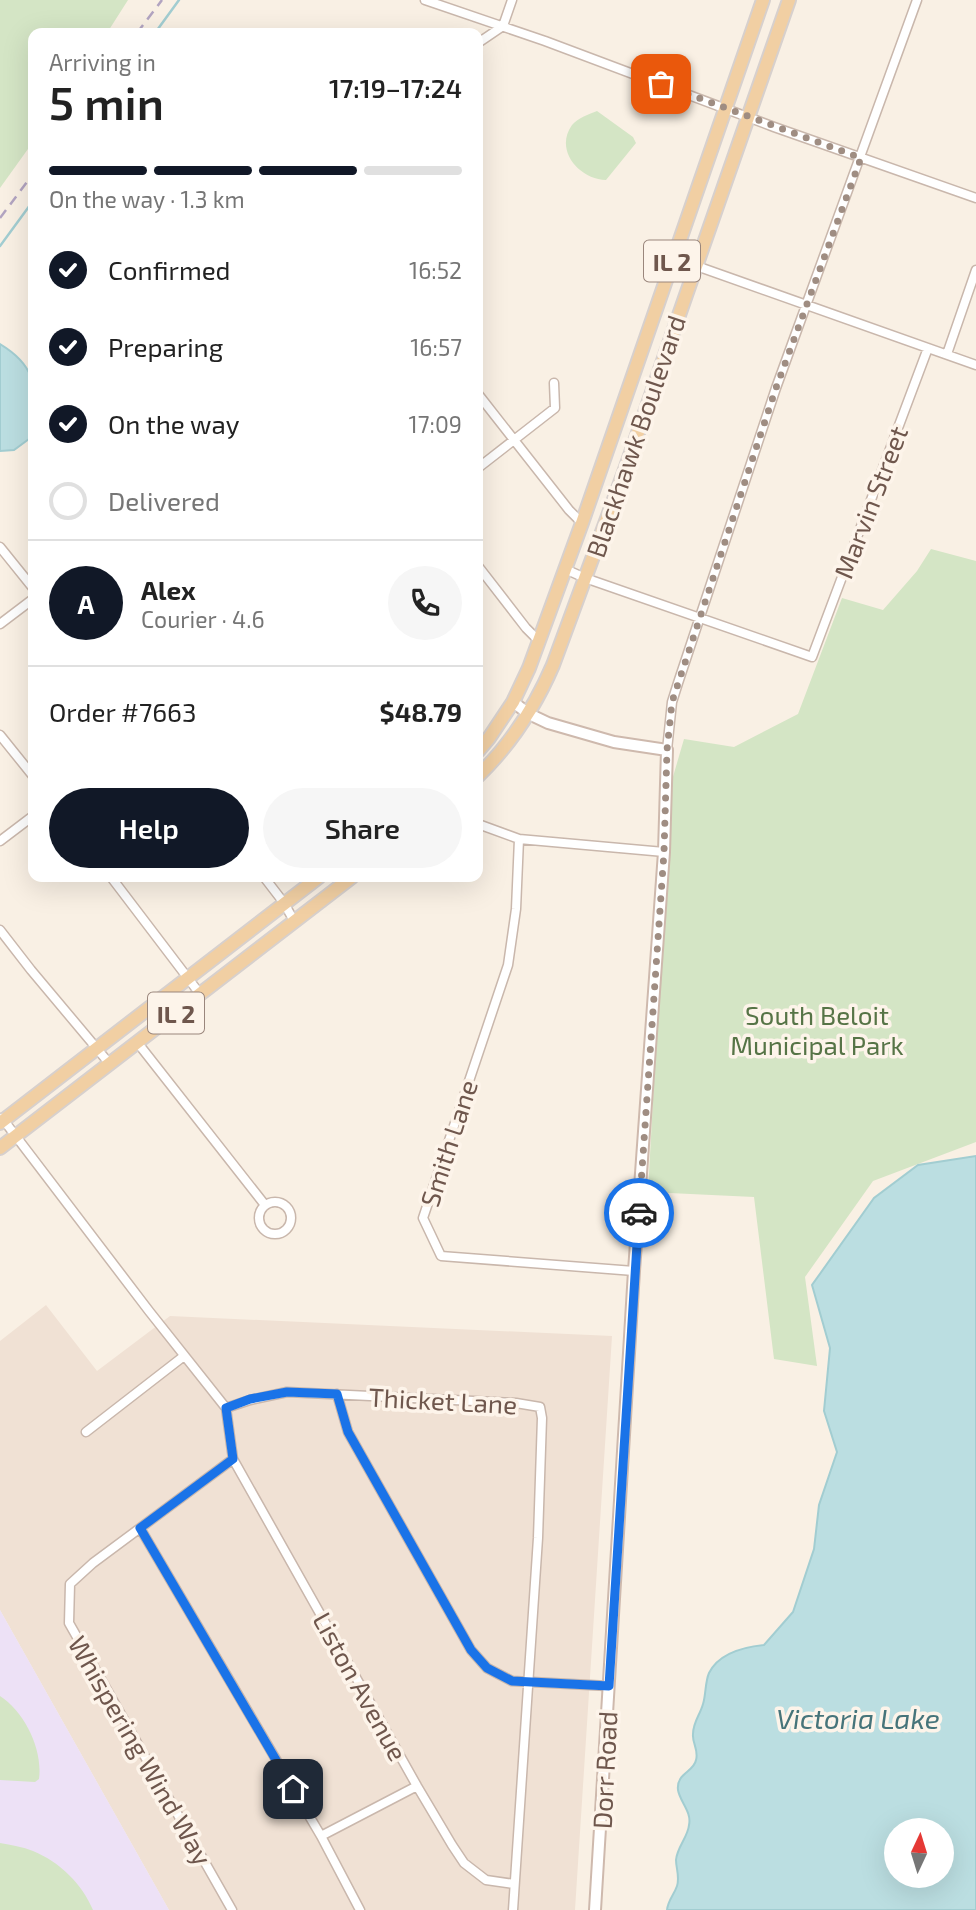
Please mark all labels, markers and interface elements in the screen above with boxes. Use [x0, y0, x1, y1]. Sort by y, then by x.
text: Arriving in [49, 48, 156, 76]
pin [631, 54, 691, 114]
icon: bag [642, 65, 680, 103]
text: 17:19–17:24 [329, 72, 462, 103]
text: 5 min [49, 74, 164, 129]
text: On the way · 1.3 km [49, 185, 245, 213]
road number: IL 2 [644, 240, 700, 282]
icon: check [49, 251, 87, 289]
text: Confirmed [108, 254, 231, 285]
text: 16:52 [409, 256, 462, 284]
street label: Blackhawk Boulevard [579, 311, 691, 561]
icon: check [49, 328, 87, 366]
text: Preparing [108, 331, 223, 362]
text: 16:57 [410, 333, 462, 361]
icon: check [49, 405, 87, 443]
text: On the way [108, 408, 239, 439]
text: 17:09 [409, 410, 462, 438]
street label: Marvin Street [827, 421, 913, 583]
text: Delivered [108, 485, 220, 516]
button: phone [388, 566, 462, 640]
text: Alex [141, 574, 196, 605]
text: A [78, 588, 94, 619]
text: Courier · 4.6 [141, 605, 265, 633]
text: Order #7663 [49, 696, 196, 727]
text: $48.79 [380, 696, 462, 727]
button: Help [49, 788, 249, 868]
button: Share [263, 788, 462, 868]
road number: IL 2 [148, 993, 204, 1034]
park label: South Beloit Municipal Park [730, 999, 904, 1060]
street label: Smith Lane [413, 1076, 483, 1210]
courier [604, 1178, 674, 1248]
icon: car [620, 1194, 658, 1232]
street label: Thicket Lane [368, 1381, 518, 1419]
street label: Liston Avenue [307, 1606, 415, 1766]
street label: Whispering Wind Way [63, 1630, 219, 1870]
water label: Victoria Lake [776, 1701, 940, 1735]
street label: Dorr Road [585, 1710, 623, 1830]
pin [263, 1759, 323, 1819]
icon: home [274, 1770, 312, 1808]
north arrow [884, 1818, 954, 1888]
map controls [884, 1818, 954, 1888]

